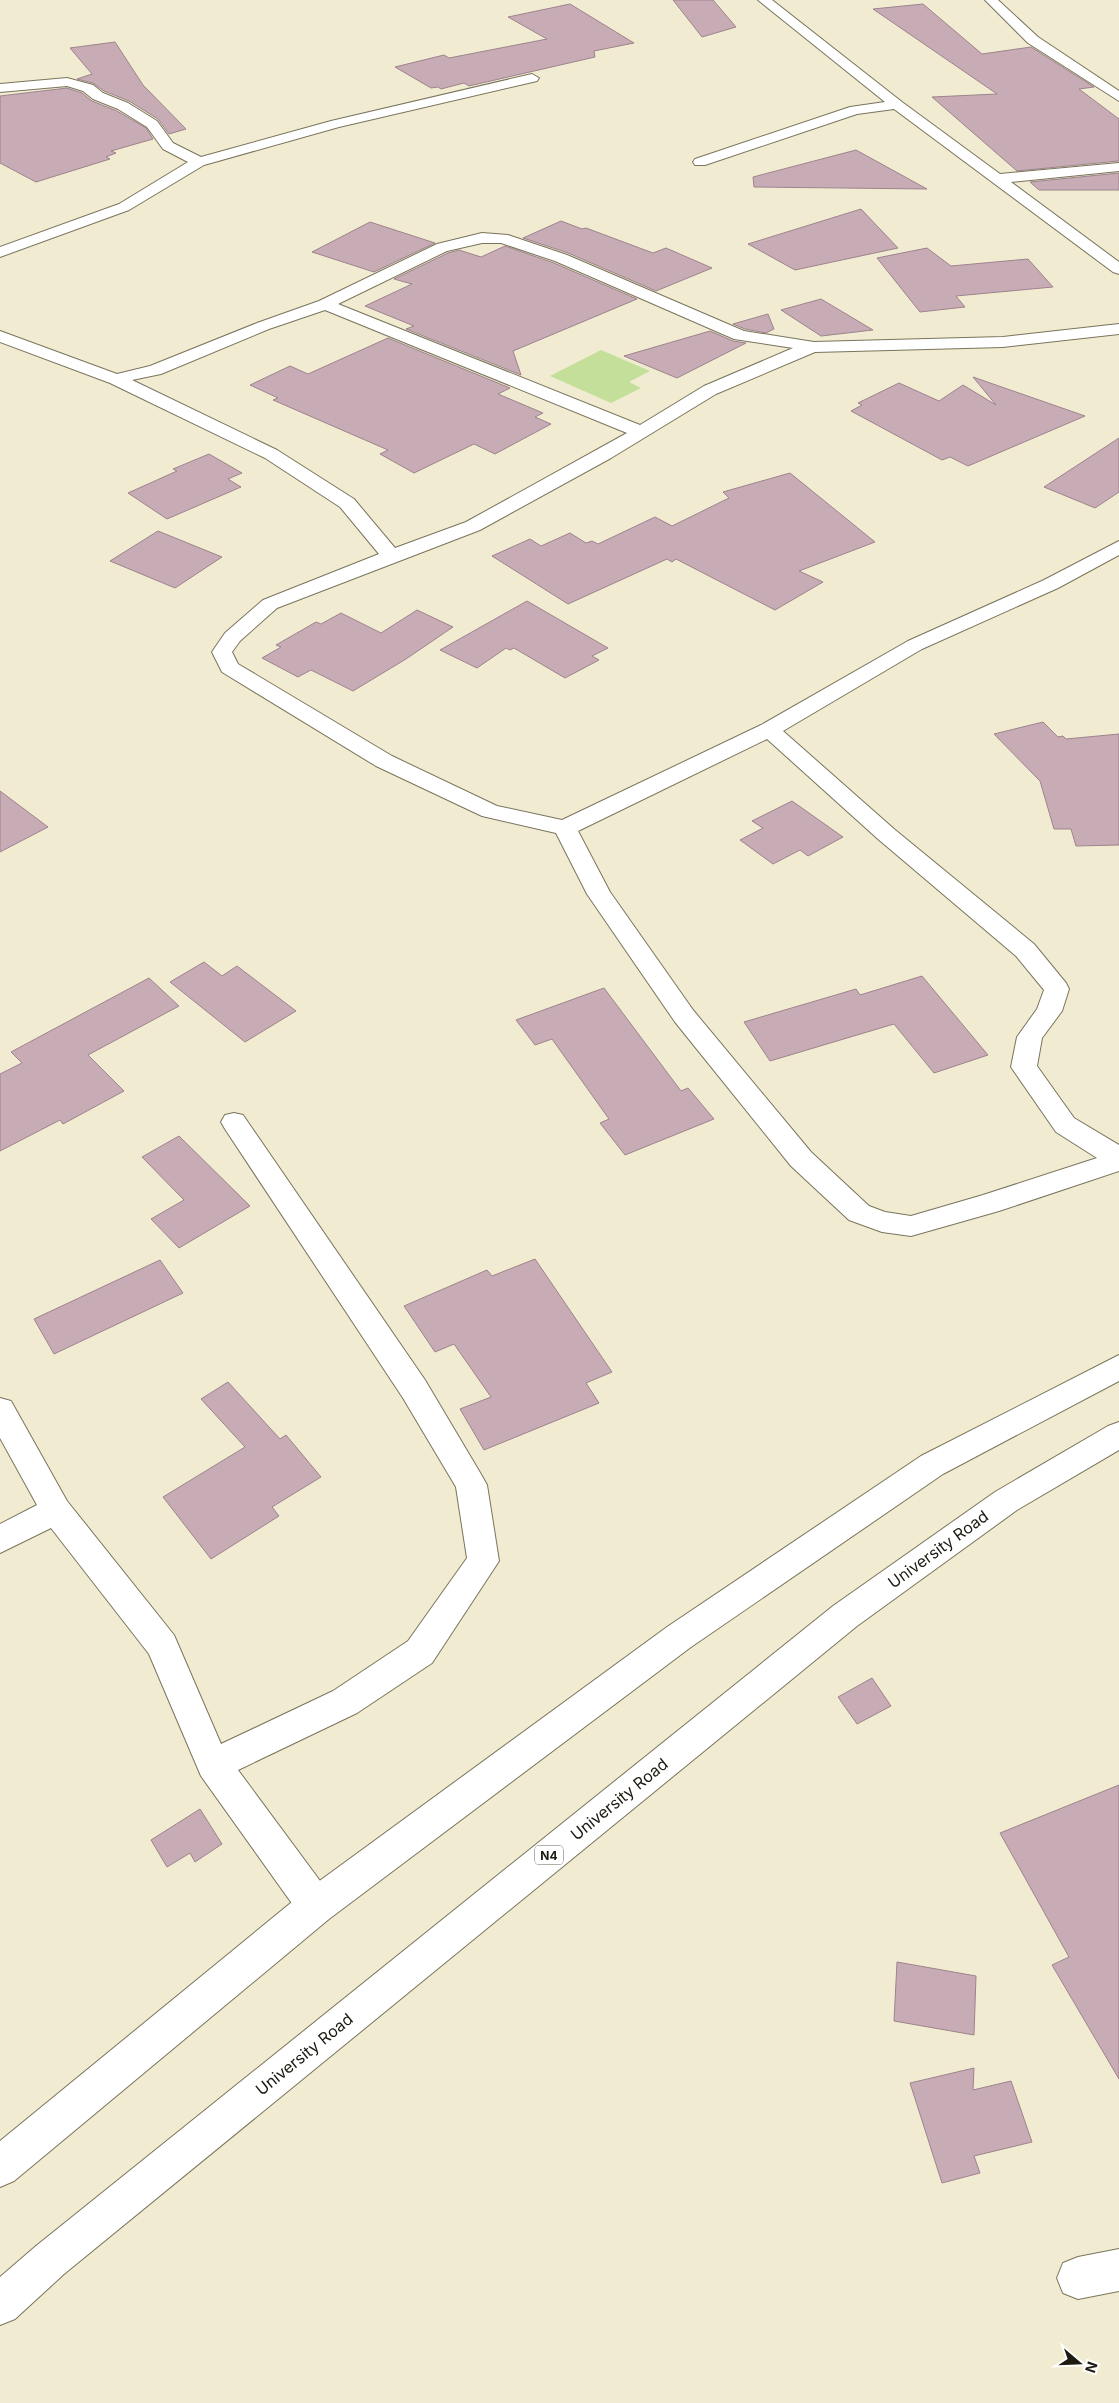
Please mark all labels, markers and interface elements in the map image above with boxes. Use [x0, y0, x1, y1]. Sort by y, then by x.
street label: University Road [884, 1506, 992, 1592]
street label: University Road [566, 1754, 672, 1844]
road number: N4 [535, 1846, 563, 1864]
street label: University Road [251, 2009, 357, 2099]
north arrow [1054, 2338, 1104, 2388]
text: N [1082, 2360, 1102, 2375]

